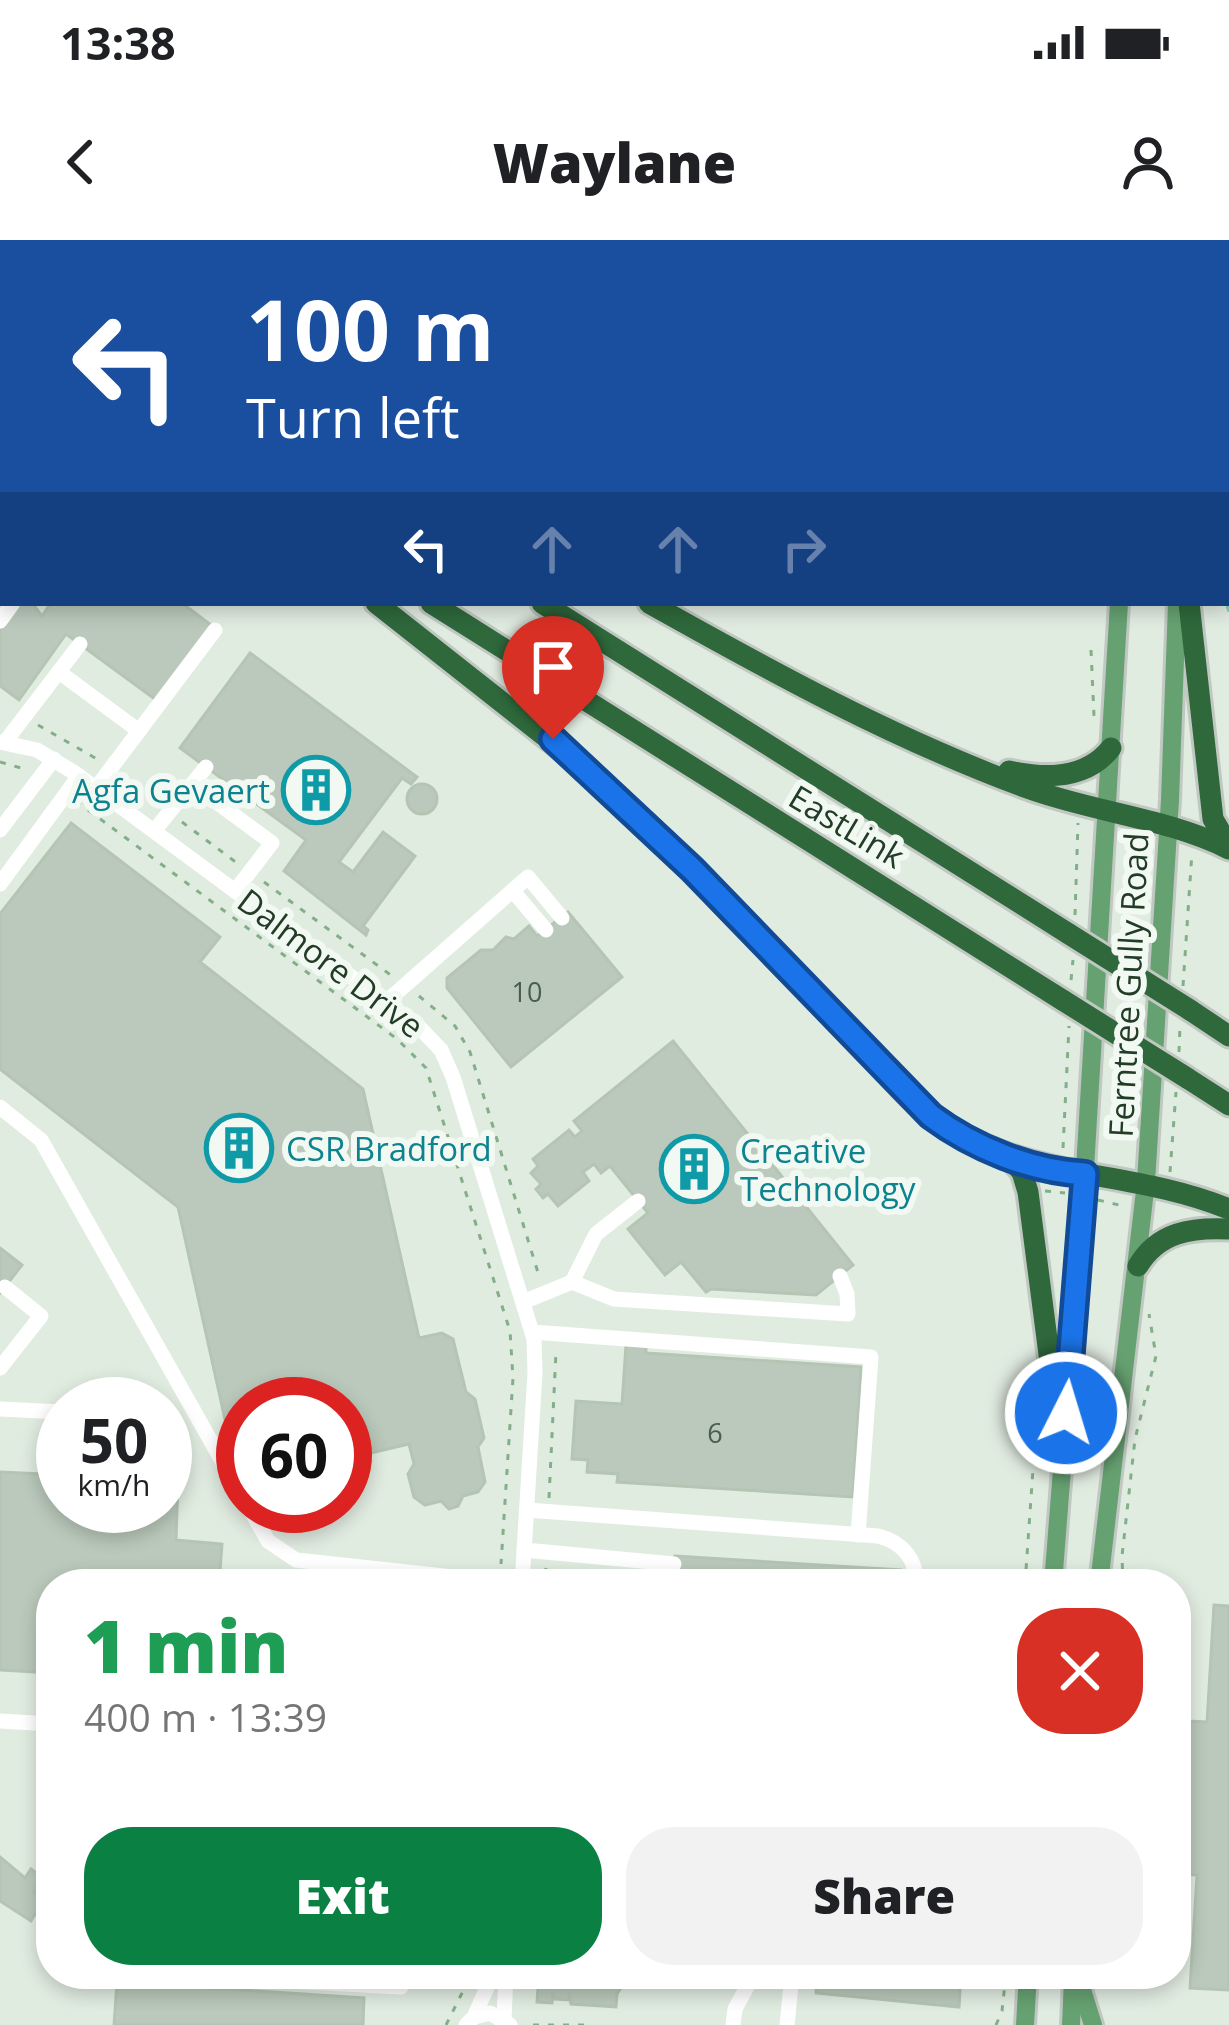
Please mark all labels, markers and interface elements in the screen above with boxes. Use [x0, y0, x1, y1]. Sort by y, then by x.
text: 13:38 [60, 12, 176, 73]
text: Waylane [493, 125, 736, 199]
icon: back [48, 129, 114, 195]
icon: person [1115, 129, 1181, 195]
text: 100 m [246, 271, 494, 386]
icon: left [48, 288, 204, 444]
text: Turn left [246, 380, 459, 454]
icon: left [393, 516, 459, 582]
icon: ahead [519, 516, 585, 582]
icon: ahead [645, 516, 711, 582]
icon: right [771, 516, 837, 582]
pin [502, 616, 604, 739]
icon: arrive [520, 634, 586, 700]
building icon: Agfa Gevaert [281, 755, 351, 825]
place label: Agfa Gevaert [72, 768, 270, 813]
street label: EastLink [781, 774, 914, 878]
street label: Ferntree Gully Road [1098, 832, 1158, 1138]
street label: Dalmore Drive [229, 878, 433, 1048]
house number: 10 [512, 973, 542, 1010]
building icon: CSR Bradford [204, 1113, 274, 1183]
place label: CSR Bradford [286, 1126, 492, 1171]
place label: Creative Technology [740, 1128, 916, 1211]
building icon: Creative Technology [659, 1134, 729, 1204]
position arrow [1003, 1350, 1129, 1476]
speed limit sign: 60 [216, 1377, 372, 1533]
text: 50 [80, 1399, 148, 1481]
house number: 6 [707, 1414, 723, 1451]
text: km/h [78, 1464, 150, 1505]
text: 1 min [84, 1596, 289, 1694]
button: close [1017, 1608, 1143, 1734]
text: 400 m · 13:39 [84, 1690, 327, 1743]
button: Exit [84, 1827, 602, 1965]
button: Share [626, 1827, 1143, 1965]

